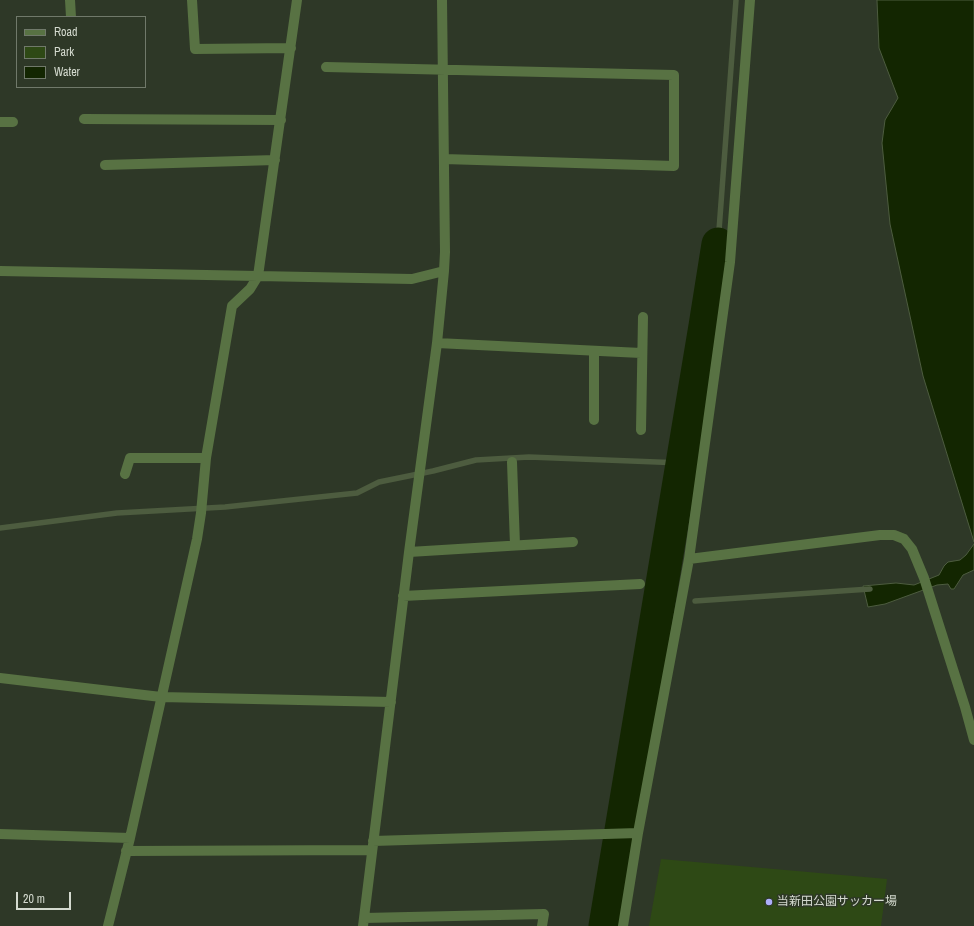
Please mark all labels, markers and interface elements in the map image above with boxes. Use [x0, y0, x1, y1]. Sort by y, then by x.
legend [16, 16, 146, 88]
text: Road [54, 24, 78, 40]
text: Park [54, 44, 74, 60]
text: Water [54, 64, 80, 80]
scale bar [18, 884, 73, 910]
text: 20 m [23, 891, 45, 907]
place label: 当新田公園サッカー場 [777, 895, 897, 909]
marker: 当新田公園サッカー場 [764, 897, 774, 907]

